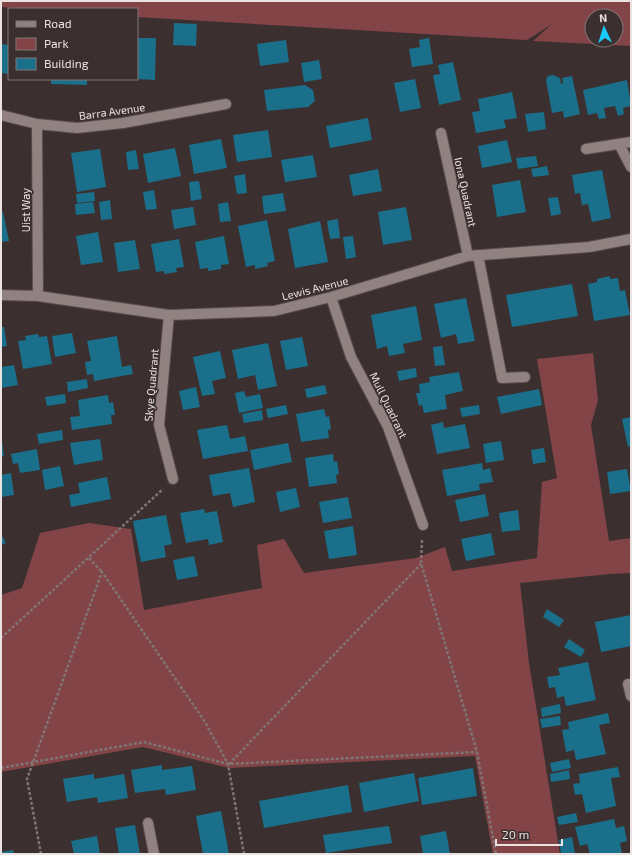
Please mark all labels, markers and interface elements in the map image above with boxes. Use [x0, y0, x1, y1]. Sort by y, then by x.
legend [8, 8, 138, 80]
north arrow [584, 8, 624, 48]
text: N [599, 11, 608, 24]
text: Road [44, 16, 72, 30]
text: Park [44, 36, 69, 50]
text: Building [44, 56, 89, 70]
street label: Barra Avenue [78, 100, 146, 122]
street label: Iona Quadrant [451, 156, 480, 228]
street label: Uist Way [19, 188, 32, 232]
street label: Lewis Avenue [280, 273, 350, 303]
street label: Skye Quadrant [141, 348, 162, 422]
street label: Mull Quadrant [367, 370, 411, 440]
scale bar [496, 821, 562, 847]
text: 20 m [502, 827, 529, 841]

